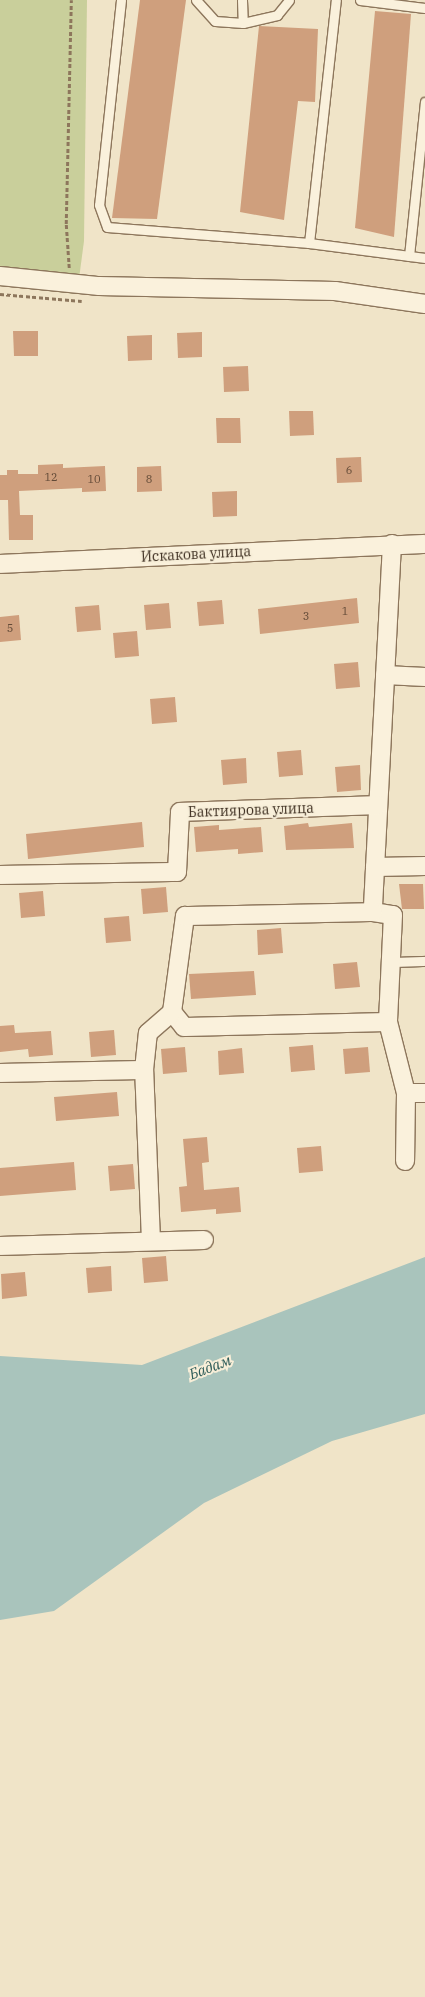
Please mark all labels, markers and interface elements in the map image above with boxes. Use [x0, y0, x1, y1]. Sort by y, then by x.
house number: 6 [346, 463, 352, 477]
house number: 12 [44, 470, 58, 484]
house number: 10 [87, 472, 101, 486]
house number: 8 [146, 472, 152, 486]
street label: Искакова улица [141, 543, 251, 565]
house number: 1 [342, 604, 348, 618]
house number: 3 [303, 609, 309, 623]
house number: 5 [7, 621, 13, 635]
street label: Бактиярова улица [188, 799, 314, 821]
water label: Бадам [186, 1351, 234, 1383]

